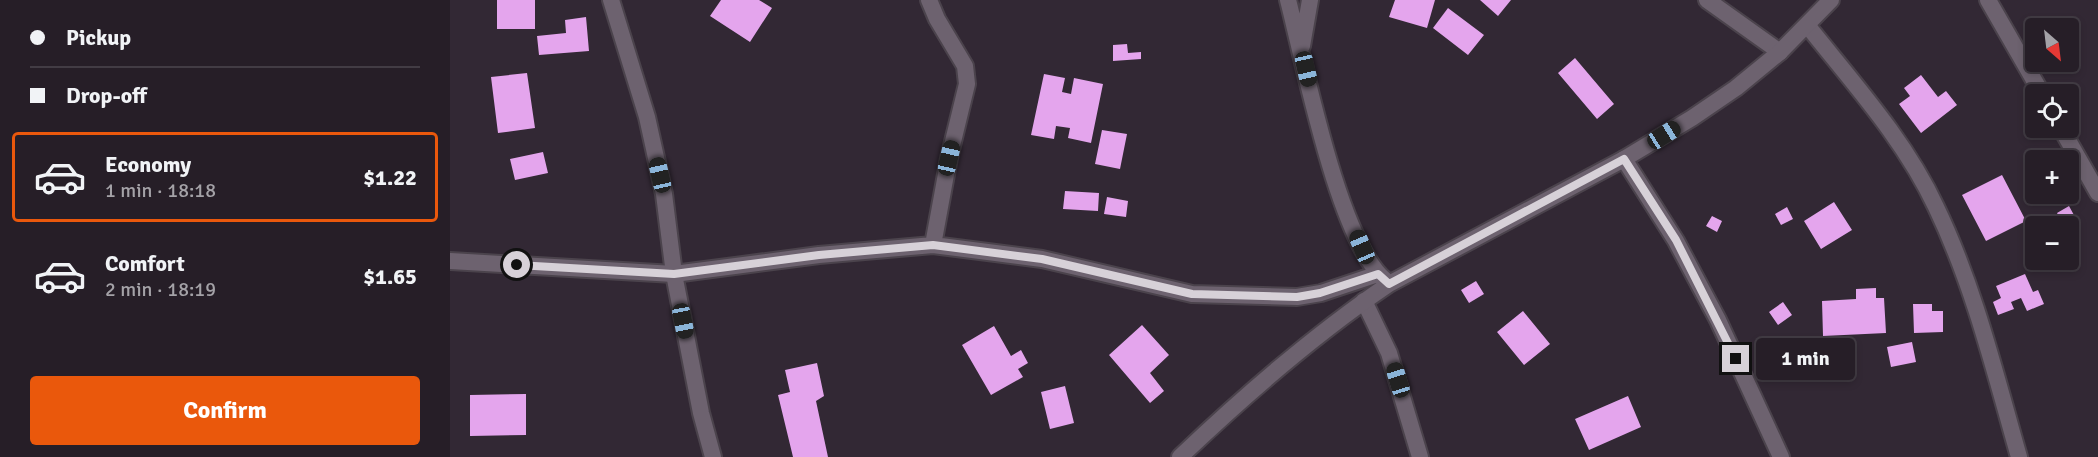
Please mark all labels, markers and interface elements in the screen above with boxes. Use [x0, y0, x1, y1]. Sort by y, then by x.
north arrow [2025, 18, 2079, 72]
map controls [2025, 18, 2079, 270]
text: Pickup [66, 24, 131, 51]
car [1293, 49, 1319, 89]
text: Drop-off [66, 82, 147, 109]
button: locate [2025, 84, 2079, 138]
car [1644, 118, 1684, 152]
car [936, 138, 962, 178]
icon: car [33, 150, 87, 204]
button: + [2025, 150, 2079, 204]
text: Economy [105, 151, 191, 178]
car [647, 155, 673, 195]
text: $1.22 [363, 164, 417, 191]
text: 1 min · 18:18 [105, 178, 216, 203]
button: − [2025, 216, 2079, 270]
car [1347, 227, 1377, 267]
icon: car [33, 249, 87, 303]
text: Comfort [105, 250, 185, 277]
route start [503, 251, 530, 278]
text: $1.65 [363, 263, 417, 290]
text: 2 min · 18:19 [105, 277, 216, 302]
car [671, 302, 695, 340]
callout: 1 min [1757, 338, 1856, 380]
route end [1722, 345, 1749, 372]
text: 1 min [1781, 346, 1830, 371]
car [1384, 360, 1412, 400]
button: Confirm [30, 376, 420, 445]

